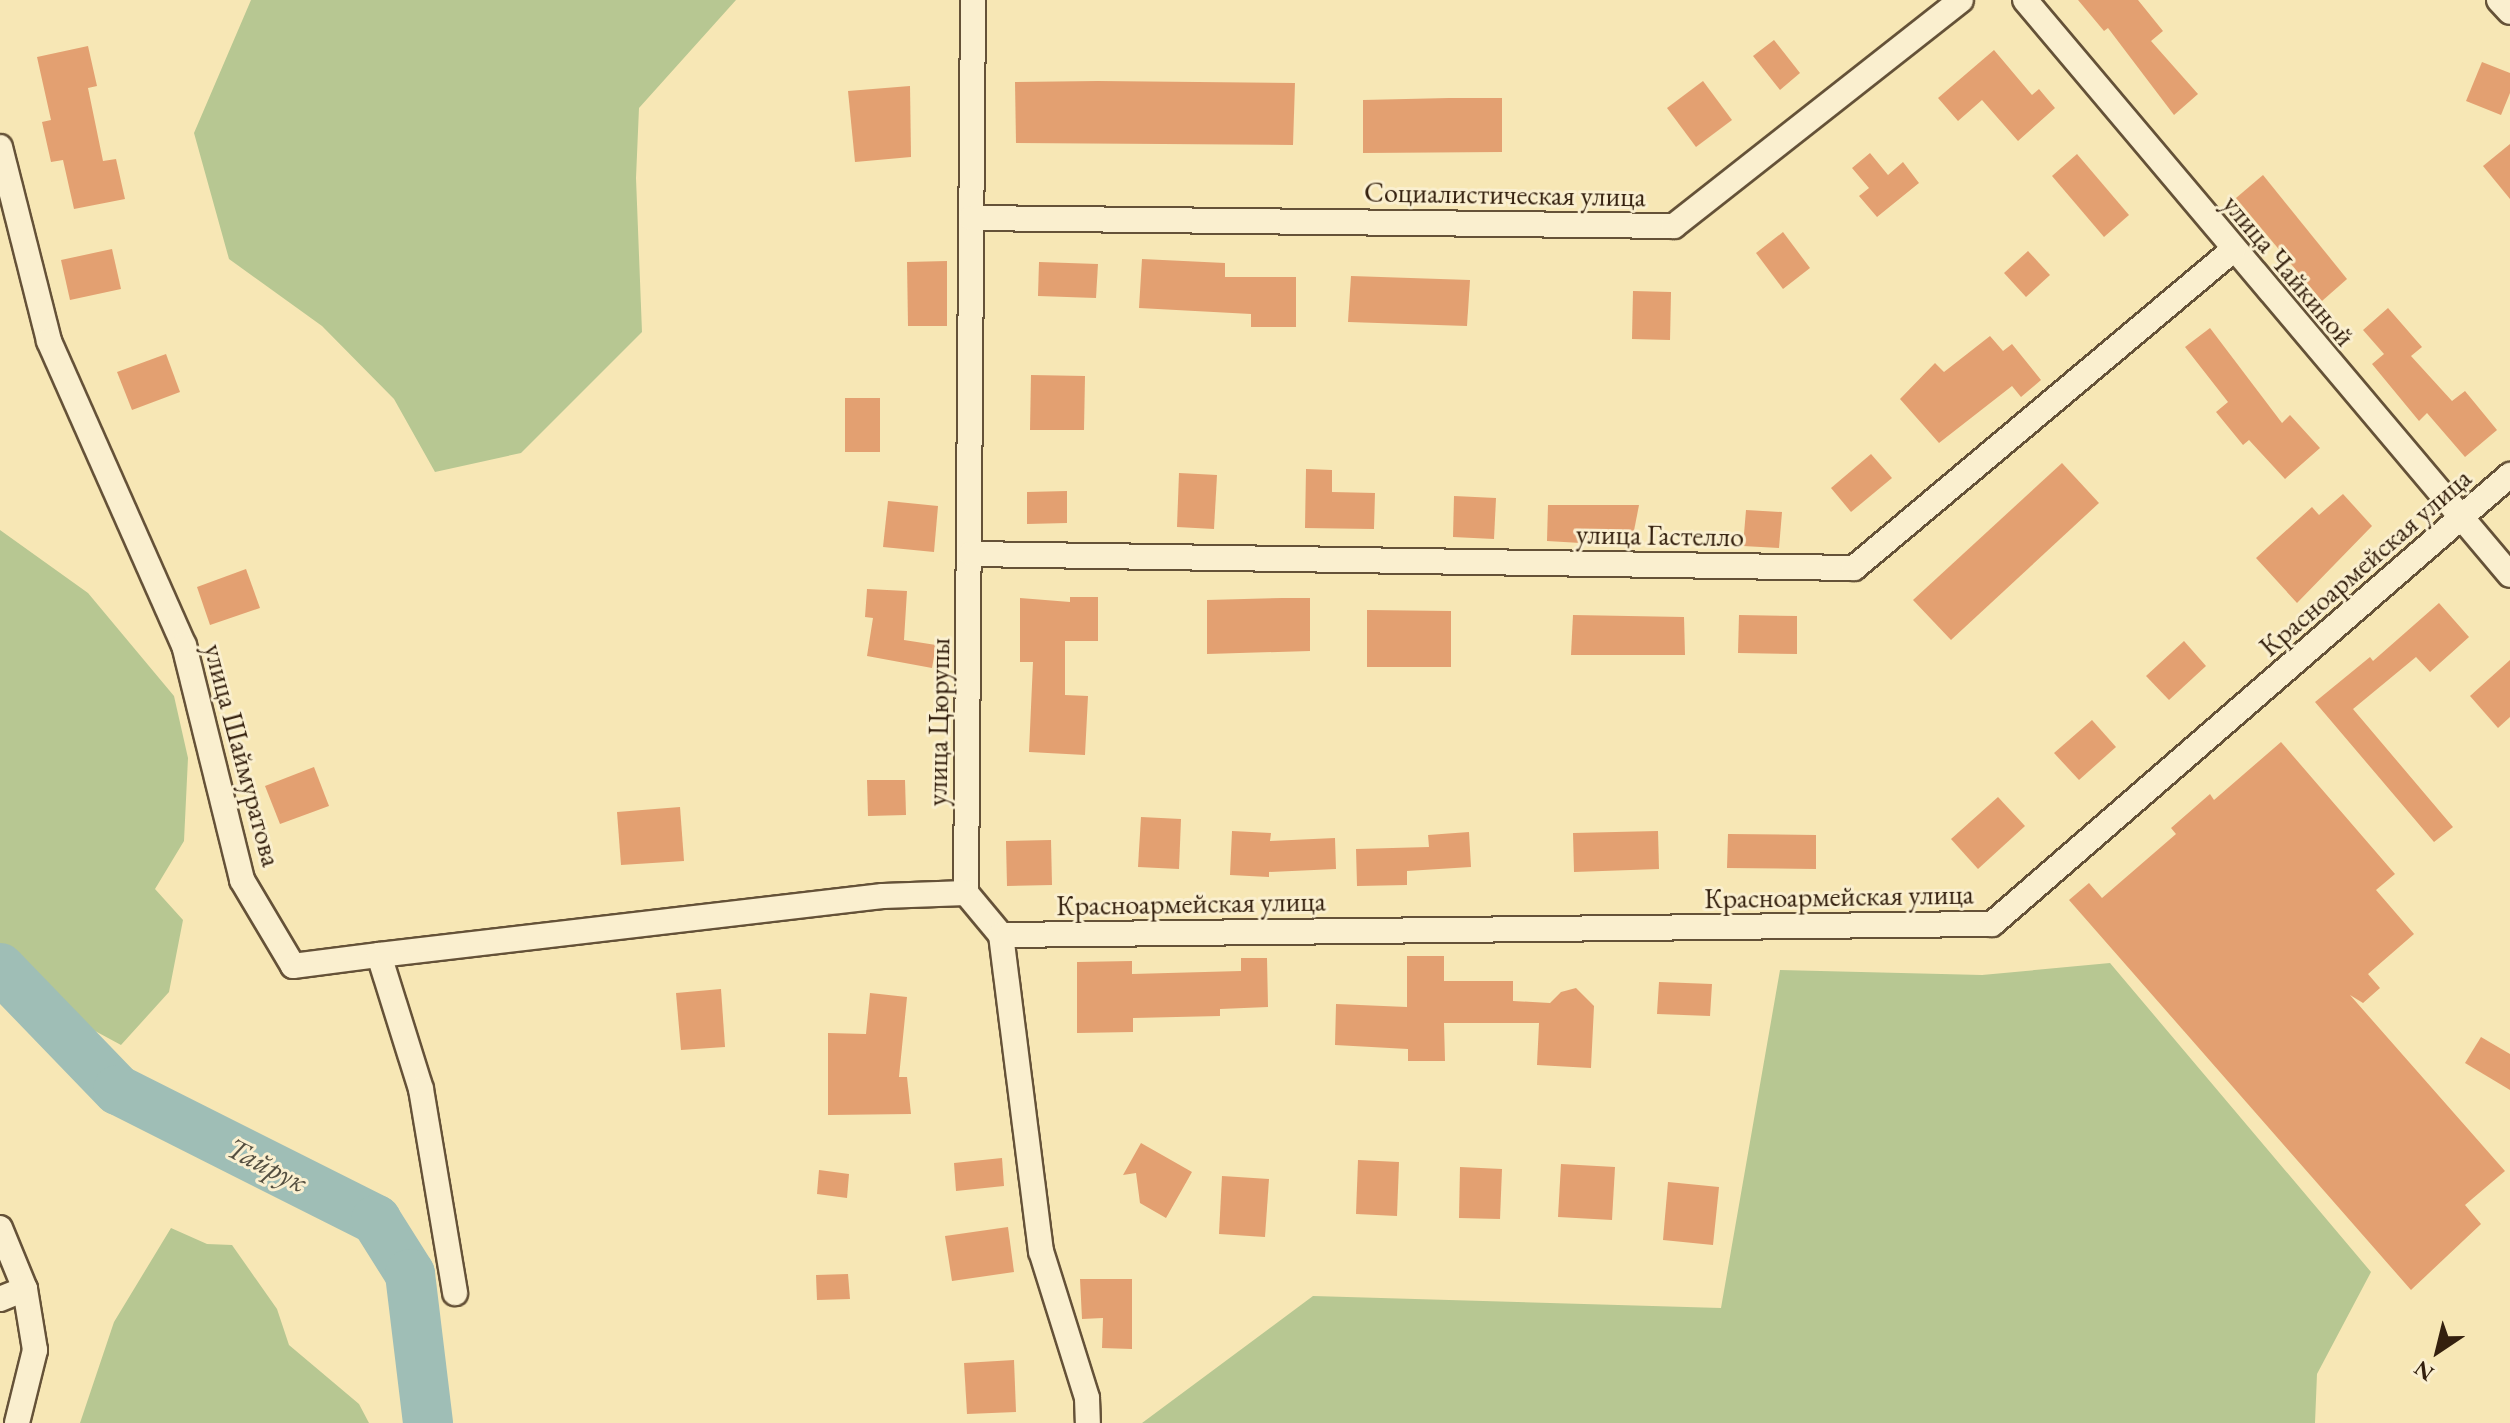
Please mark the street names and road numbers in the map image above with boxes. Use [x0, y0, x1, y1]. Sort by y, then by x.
street label: Социалистическая улица [1364, 175, 1646, 213]
street label: улица Чайкиной [2216, 187, 2362, 353]
street label: Красноармейская улица [2252, 461, 2478, 663]
street label: улица Гастелло [1576, 517, 1744, 553]
street label: улица Цюрупы [920, 637, 956, 807]
street label: улица Шаймуратова [197, 640, 289, 870]
street label: Красноармейская улица [1704, 877, 1974, 915]
street label: Красноармейская улица [1056, 884, 1326, 922]

